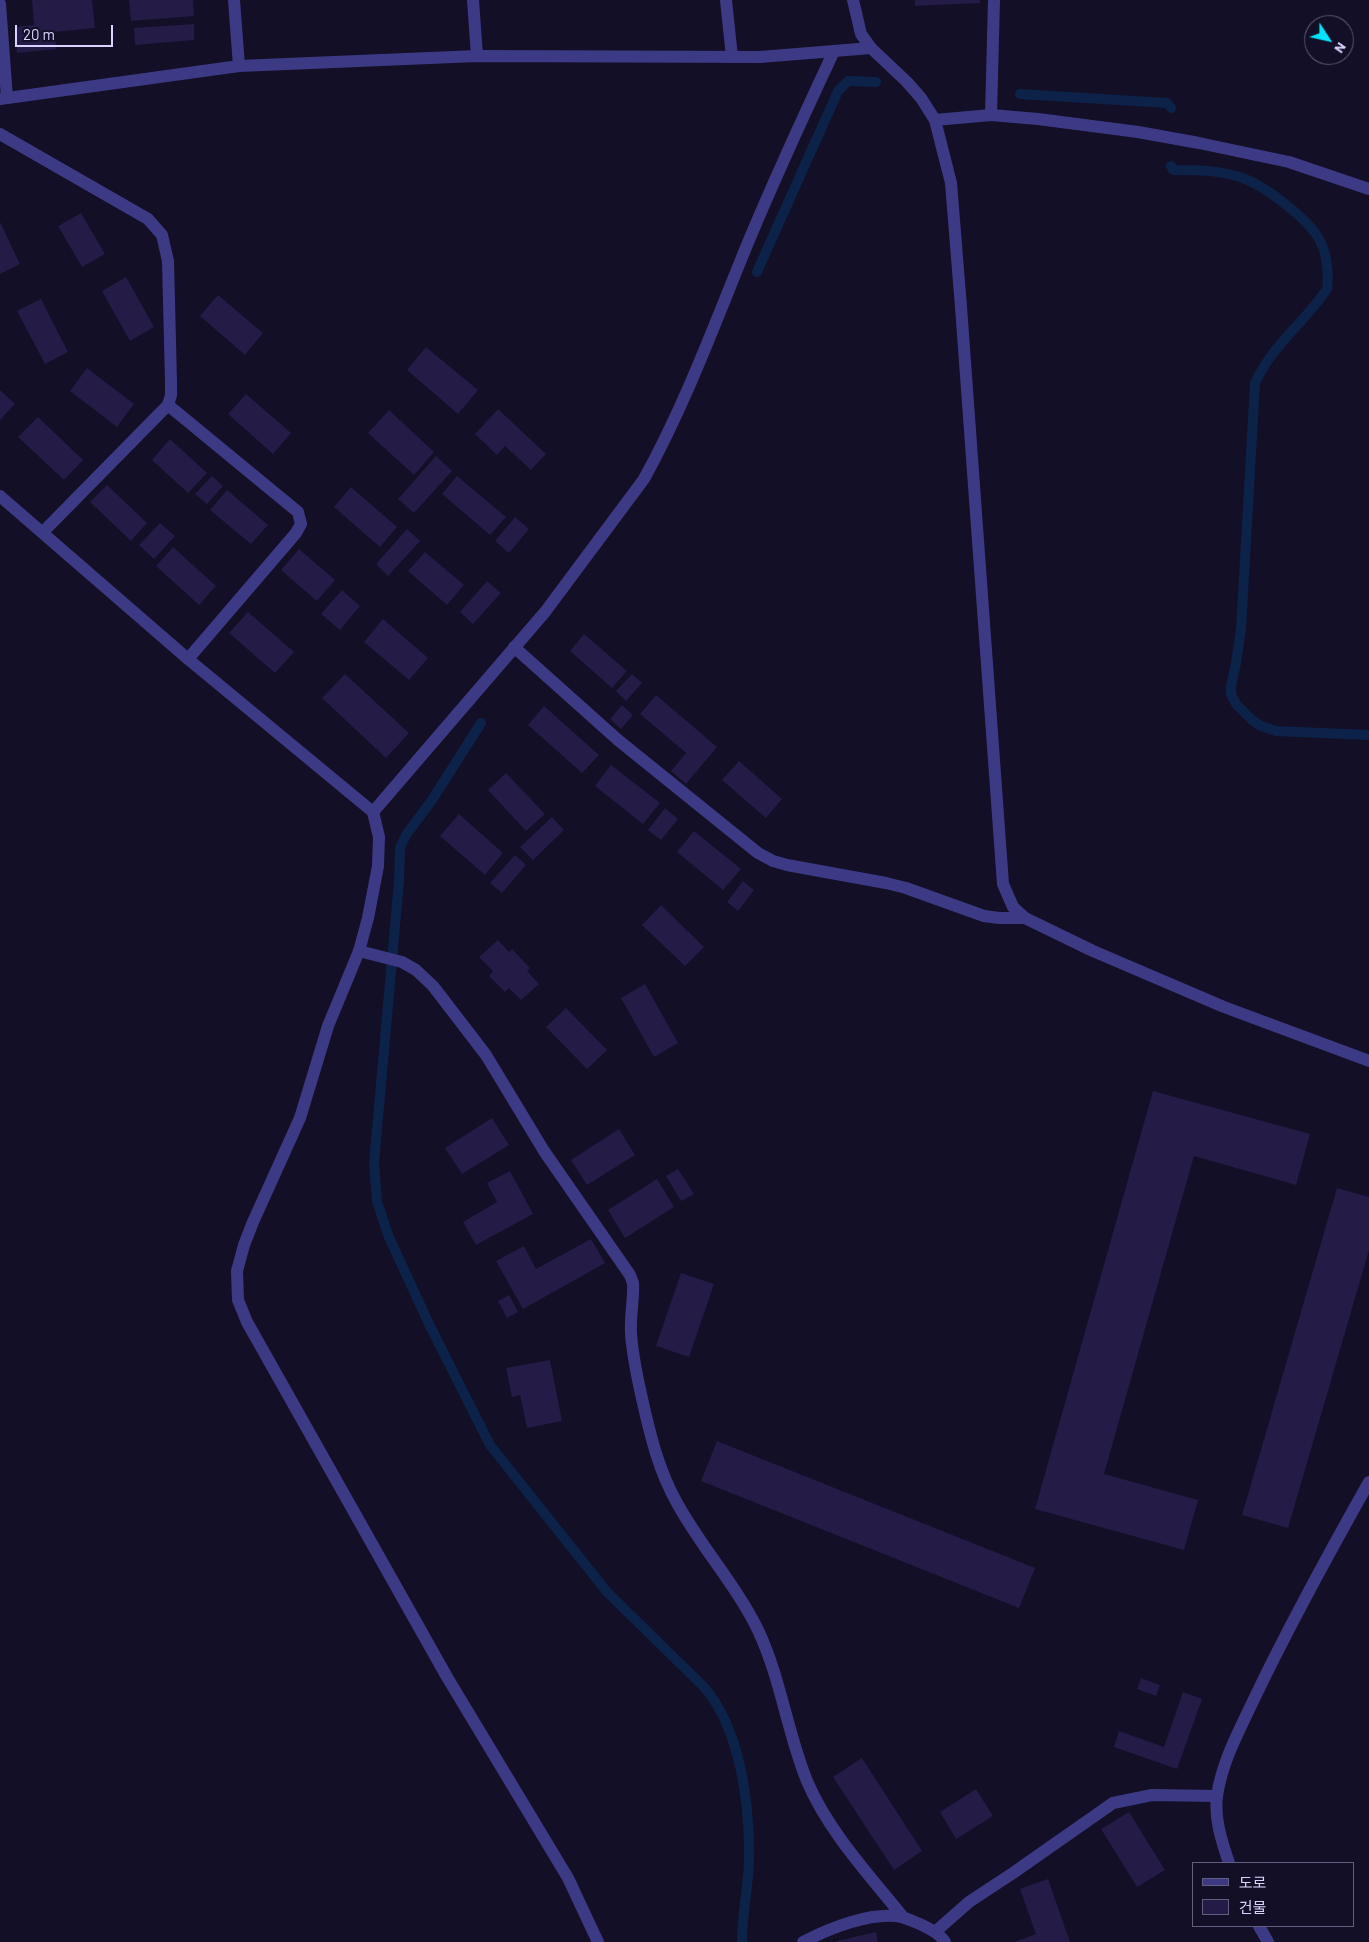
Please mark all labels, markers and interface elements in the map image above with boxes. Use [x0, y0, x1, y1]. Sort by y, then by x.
scale bar [18, 15, 115, 47]
north arrow [1304, 15, 1354, 65]
text: 20 m [23, 25, 55, 43]
text: N [1331, 40, 1351, 57]
legend [1192, 1862, 1354, 1927]
text: 도로 [1239, 1873, 1267, 1891]
text: 건물 [1239, 1898, 1267, 1916]

